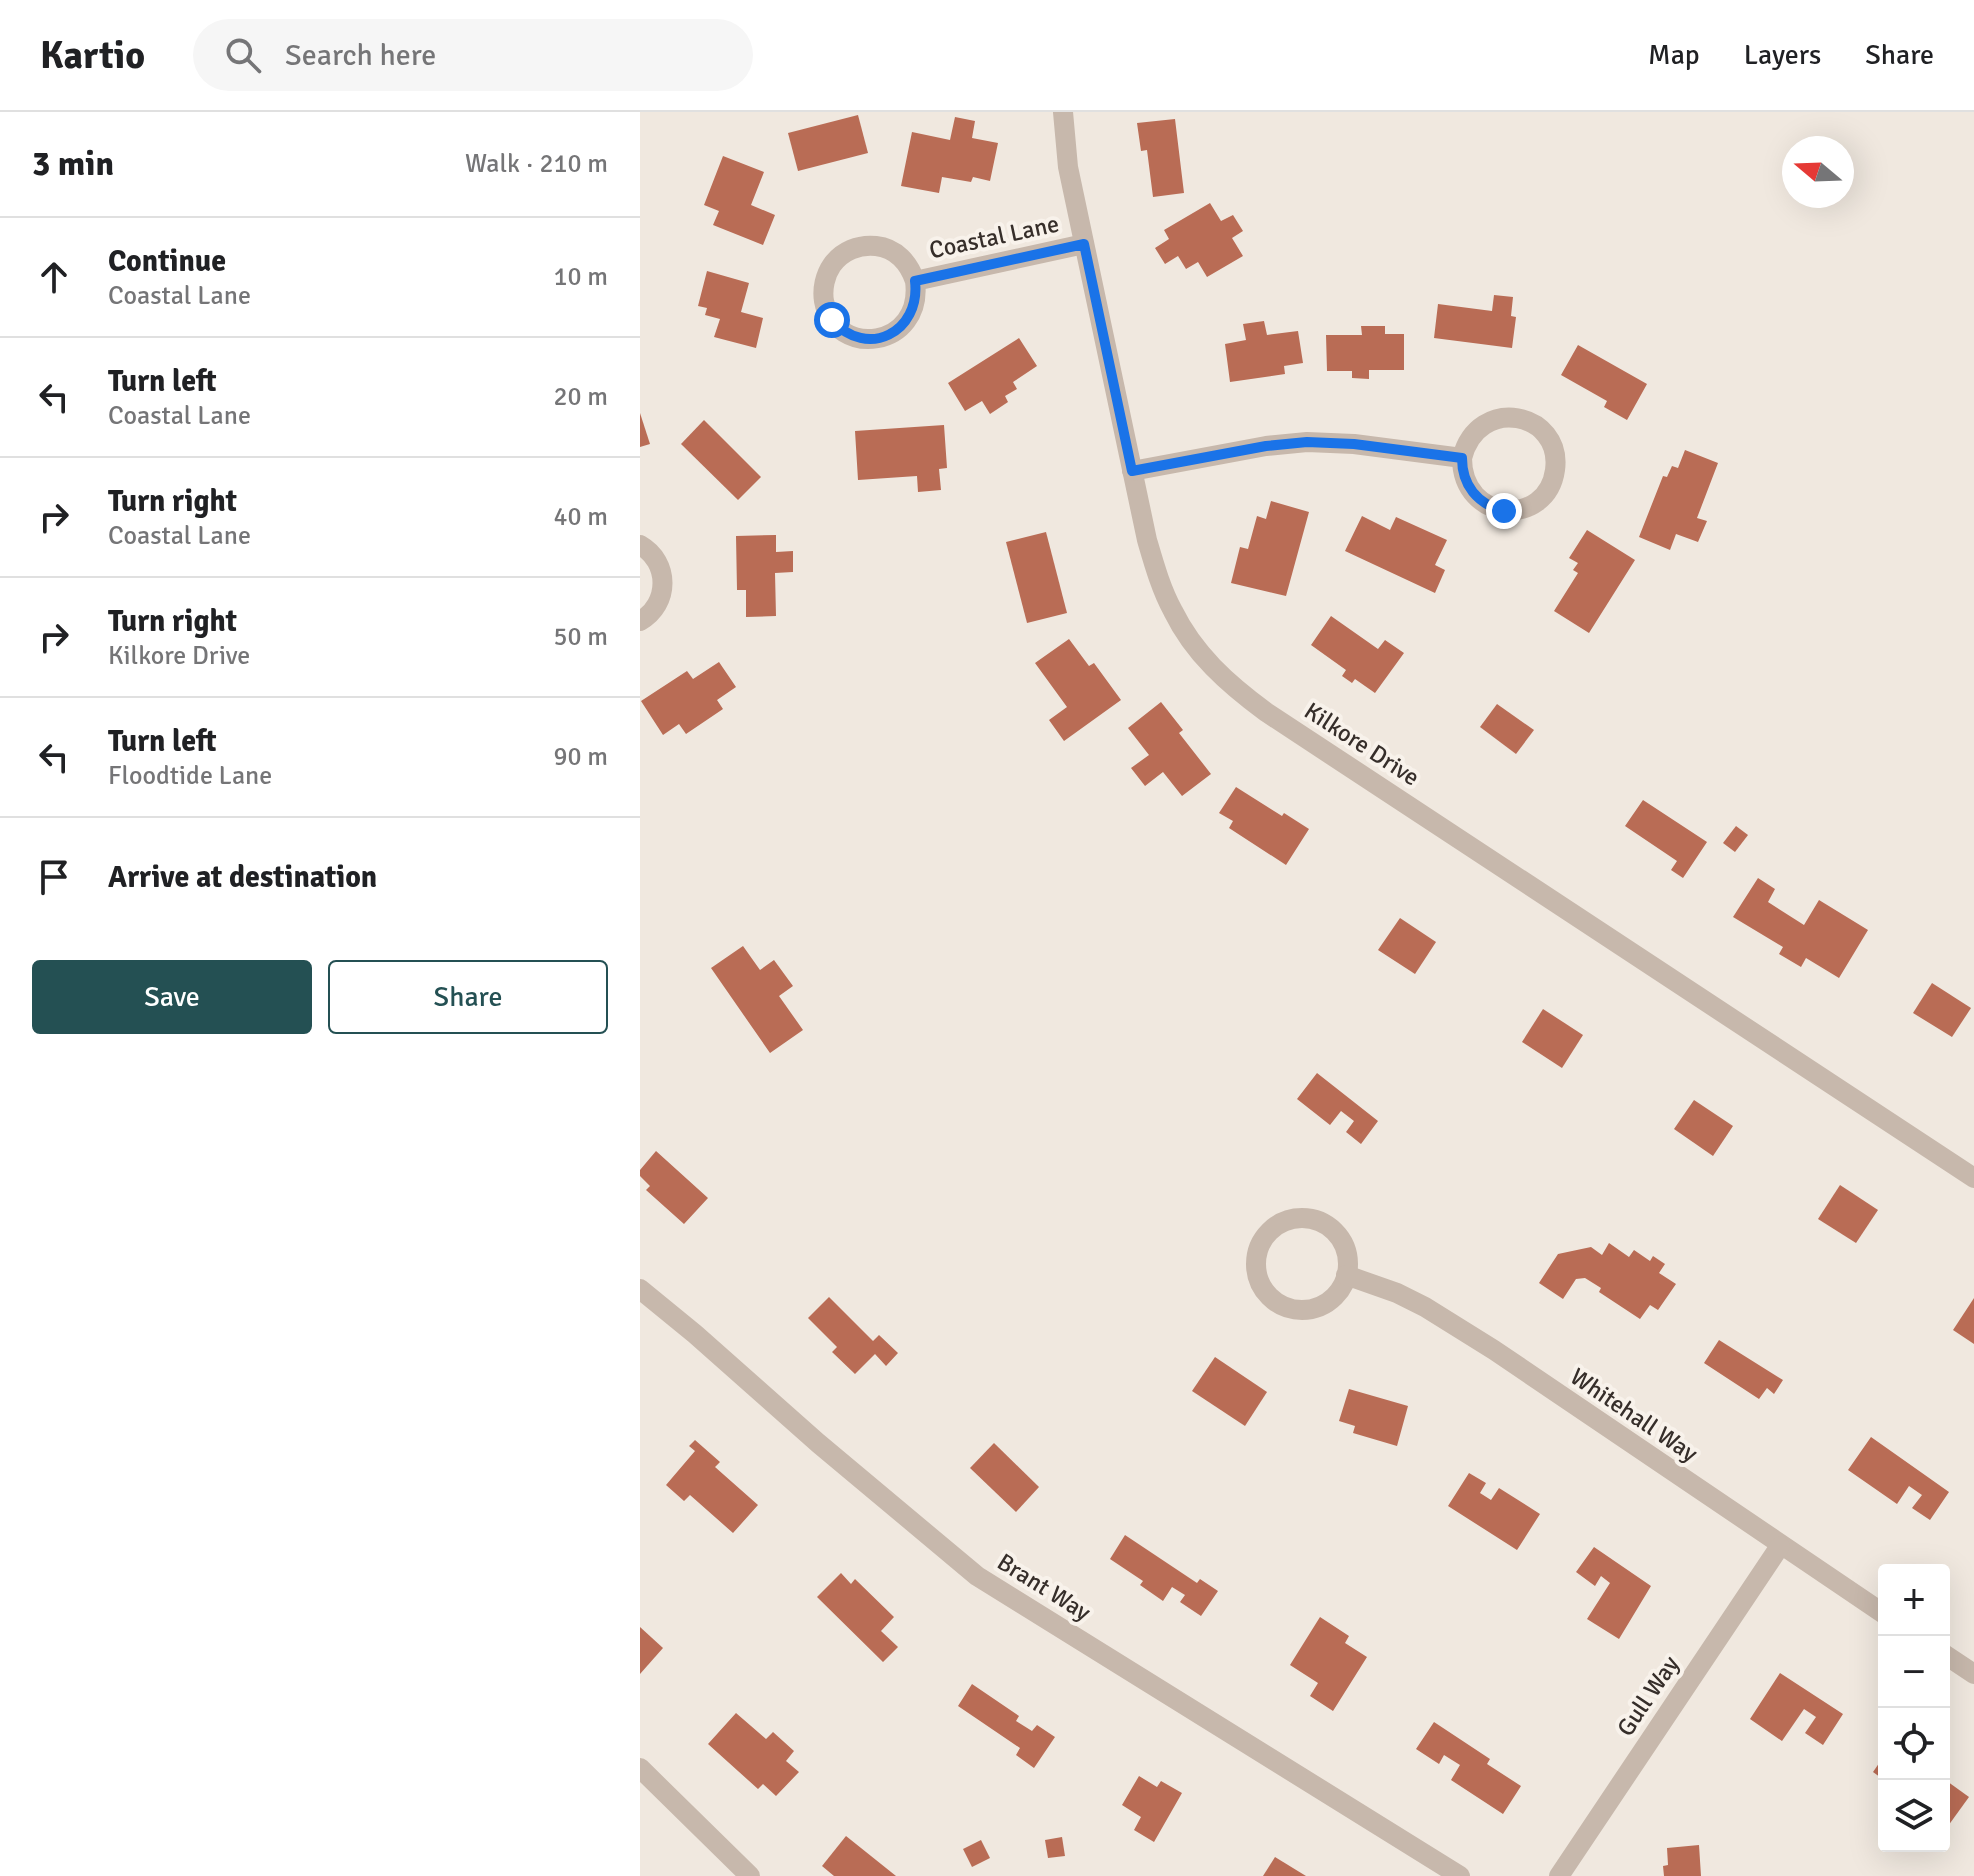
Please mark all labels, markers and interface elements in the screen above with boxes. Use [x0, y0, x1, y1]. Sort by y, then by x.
search box [193, 19, 753, 91]
text: Kartio [40, 32, 145, 79]
icon: search [221, 33, 265, 77]
text: Search here [285, 37, 436, 74]
text: Map [1648, 38, 1700, 72]
text: Layers [1744, 38, 1821, 72]
text: Share [1865, 38, 1934, 72]
north arrow [1782, 136, 1854, 208]
text: 3 min [32, 143, 114, 185]
text: Walk · 210 m [465, 148, 608, 180]
street label: Coastal Lane [926, 209, 1062, 265]
text: Continue [108, 243, 226, 280]
icon: ahead [32, 255, 76, 299]
text: 10 m [553, 261, 608, 293]
text: Coastal Lane [108, 280, 251, 312]
route start [814, 302, 850, 338]
text: Turn left [108, 363, 217, 400]
icon: left [32, 375, 76, 419]
text: 20 m [553, 381, 608, 413]
text: Coastal Lane [108, 400, 251, 432]
text: Turn right [108, 483, 237, 520]
route end [1486, 493, 1522, 529]
icon: right [32, 495, 76, 539]
text: 40 m [553, 501, 608, 533]
text: Coastal Lane [108, 520, 251, 552]
text: Turn right [108, 603, 237, 640]
icon: right [32, 615, 76, 659]
text: 50 m [553, 621, 608, 653]
text: Kilkore Drive [108, 640, 250, 672]
street label: Kilkore Drive [1299, 696, 1425, 792]
text: Turn left [108, 723, 217, 760]
icon: left [32, 735, 76, 779]
text: 90 m [553, 741, 608, 773]
text: Floodtide Lane [108, 760, 272, 792]
icon: arrive [32, 855, 76, 899]
text: Arrive at destination [108, 859, 377, 896]
button: Save [32, 960, 312, 1034]
button: Share [328, 960, 608, 1034]
street label: Whitehall Way [1565, 1361, 1703, 1469]
street label: Brant Way [992, 1547, 1096, 1627]
map controls [1878, 1564, 1950, 1852]
button: + [1878, 1564, 1950, 1636]
button: − [1878, 1636, 1950, 1708]
street label: Gull Way [1610, 1650, 1686, 1742]
button: locate [1878, 1708, 1950, 1780]
button: layers [1878, 1780, 1950, 1852]

